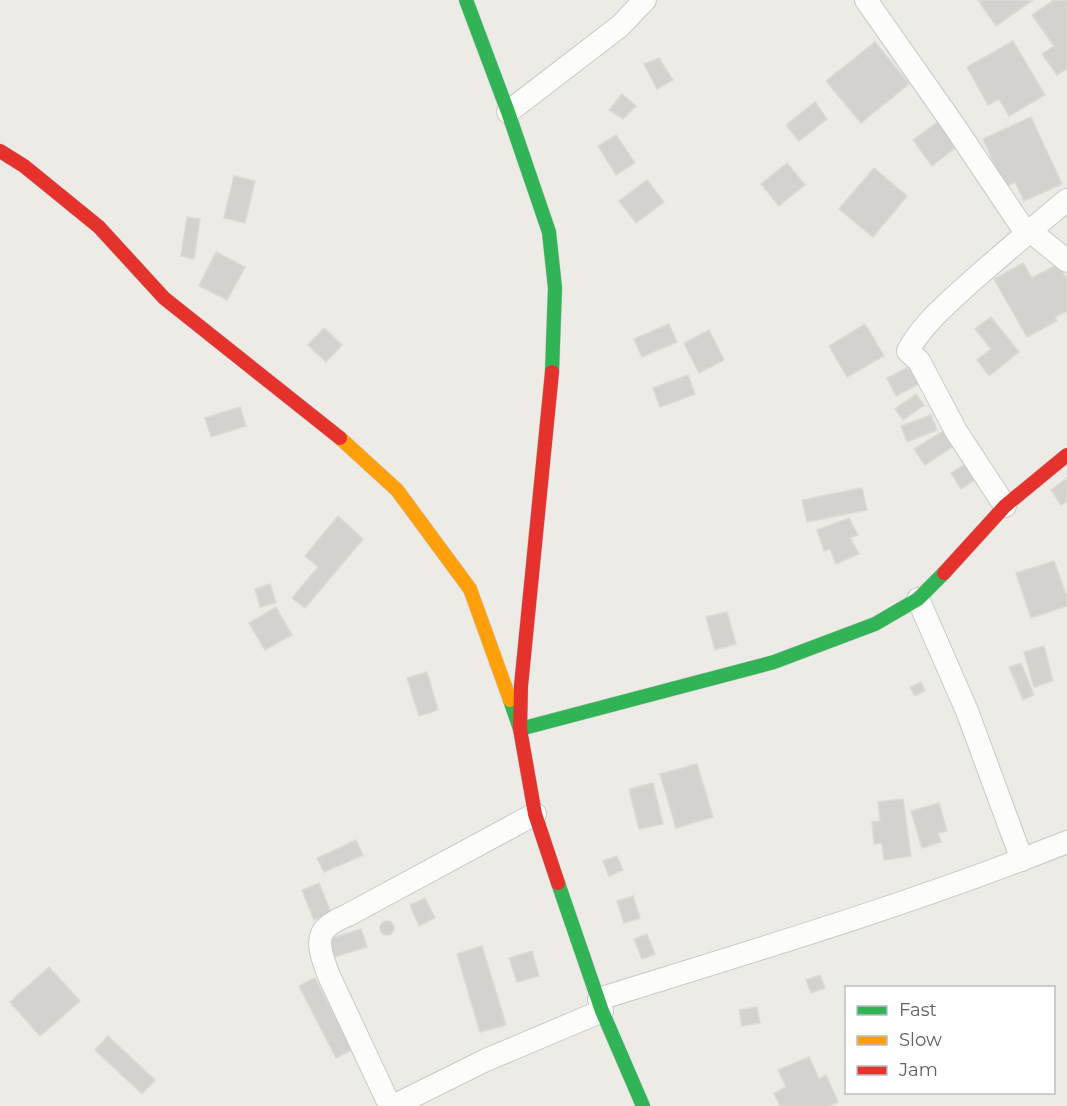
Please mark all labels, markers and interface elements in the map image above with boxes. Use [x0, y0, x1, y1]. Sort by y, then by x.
legend [845, 986, 1055, 1094]
text: Fast [899, 999, 937, 1021]
text: Slow [899, 1029, 942, 1051]
text: Jam [898, 1059, 938, 1081]

